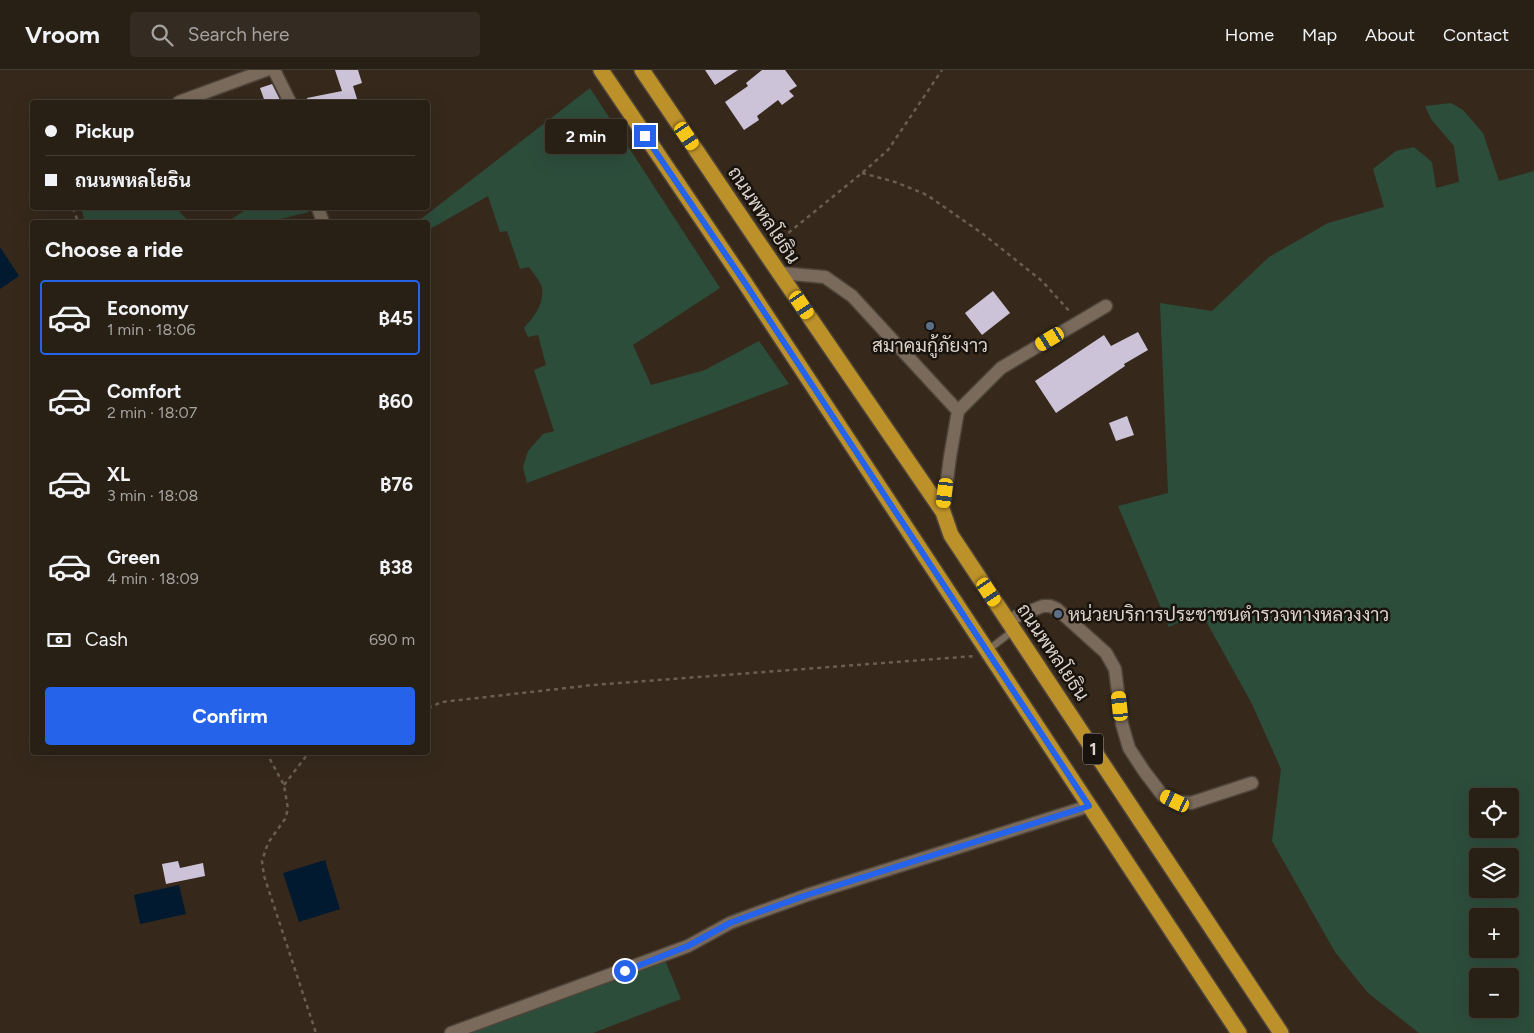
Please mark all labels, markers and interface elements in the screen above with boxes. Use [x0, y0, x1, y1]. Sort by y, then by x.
search box [130, 12, 480, 57]
text: Vroom [25, 20, 100, 49]
icon: search [148, 21, 176, 49]
text: Search here [188, 23, 289, 46]
text: Home [1225, 24, 1274, 46]
text: Map [1302, 24, 1337, 46]
text: About [1365, 24, 1415, 46]
text: Contact [1443, 24, 1509, 46]
callout: 2 min [545, 118, 628, 154]
car [672, 119, 701, 153]
text: Pickup [75, 120, 134, 143]
route end [634, 125, 656, 147]
text: 2 min [566, 127, 606, 146]
street label: ถนนพหลโยธิน [723, 161, 806, 268]
text: ถนนพหลโยธิน [75, 169, 191, 192]
text: Choose a ride [45, 236, 183, 263]
car [787, 288, 816, 322]
icon: car [47, 295, 92, 340]
text: Economy [107, 297, 189, 320]
text: ฿45 [378, 307, 413, 330]
text: 1 min · 18:06 [107, 320, 196, 339]
marker: สมาคมกู้ภัยงาว [924, 320, 936, 332]
car [1033, 325, 1066, 353]
place label: สมาคมกู้ภัยงาว [872, 334, 988, 359]
icon: car [47, 378, 92, 423]
text: Comfort [107, 380, 182, 403]
text: ฿60 [378, 390, 413, 413]
text: 2 min · 18:07 [107, 403, 197, 422]
icon: car [47, 461, 92, 506]
text: XL [107, 463, 130, 486]
text: ฿76 [380, 473, 413, 496]
car [935, 477, 954, 509]
text: 3 min · 18:08 [107, 486, 198, 505]
icon: car [47, 544, 92, 589]
text: Green [107, 546, 160, 569]
text: ฿38 [379, 556, 413, 579]
text: 4 min · 18:09 [107, 569, 199, 588]
car [974, 575, 1003, 609]
street label: ถนนพหลโยธิน [1012, 598, 1095, 705]
place label: หน่วยบริการประชาชนตำรวจทางหลวงงาว [1068, 603, 1389, 626]
marker: หน่วยบริการประชาชนตำรวจทางหลวงงาว [1052, 608, 1064, 620]
icon: cash [45, 626, 73, 654]
text: Cash [85, 628, 128, 651]
text: 690 m [369, 630, 415, 649]
button: Confirm [45, 687, 415, 745]
car [1110, 690, 1129, 722]
road number: 1 [1083, 734, 1103, 764]
car [1158, 788, 1191, 814]
map controls [1469, 788, 1519, 1018]
button: locate [1469, 788, 1519, 838]
button: layers [1469, 848, 1519, 898]
button: + [1469, 908, 1519, 958]
route start [614, 960, 636, 982]
button: − [1469, 968, 1519, 1018]

